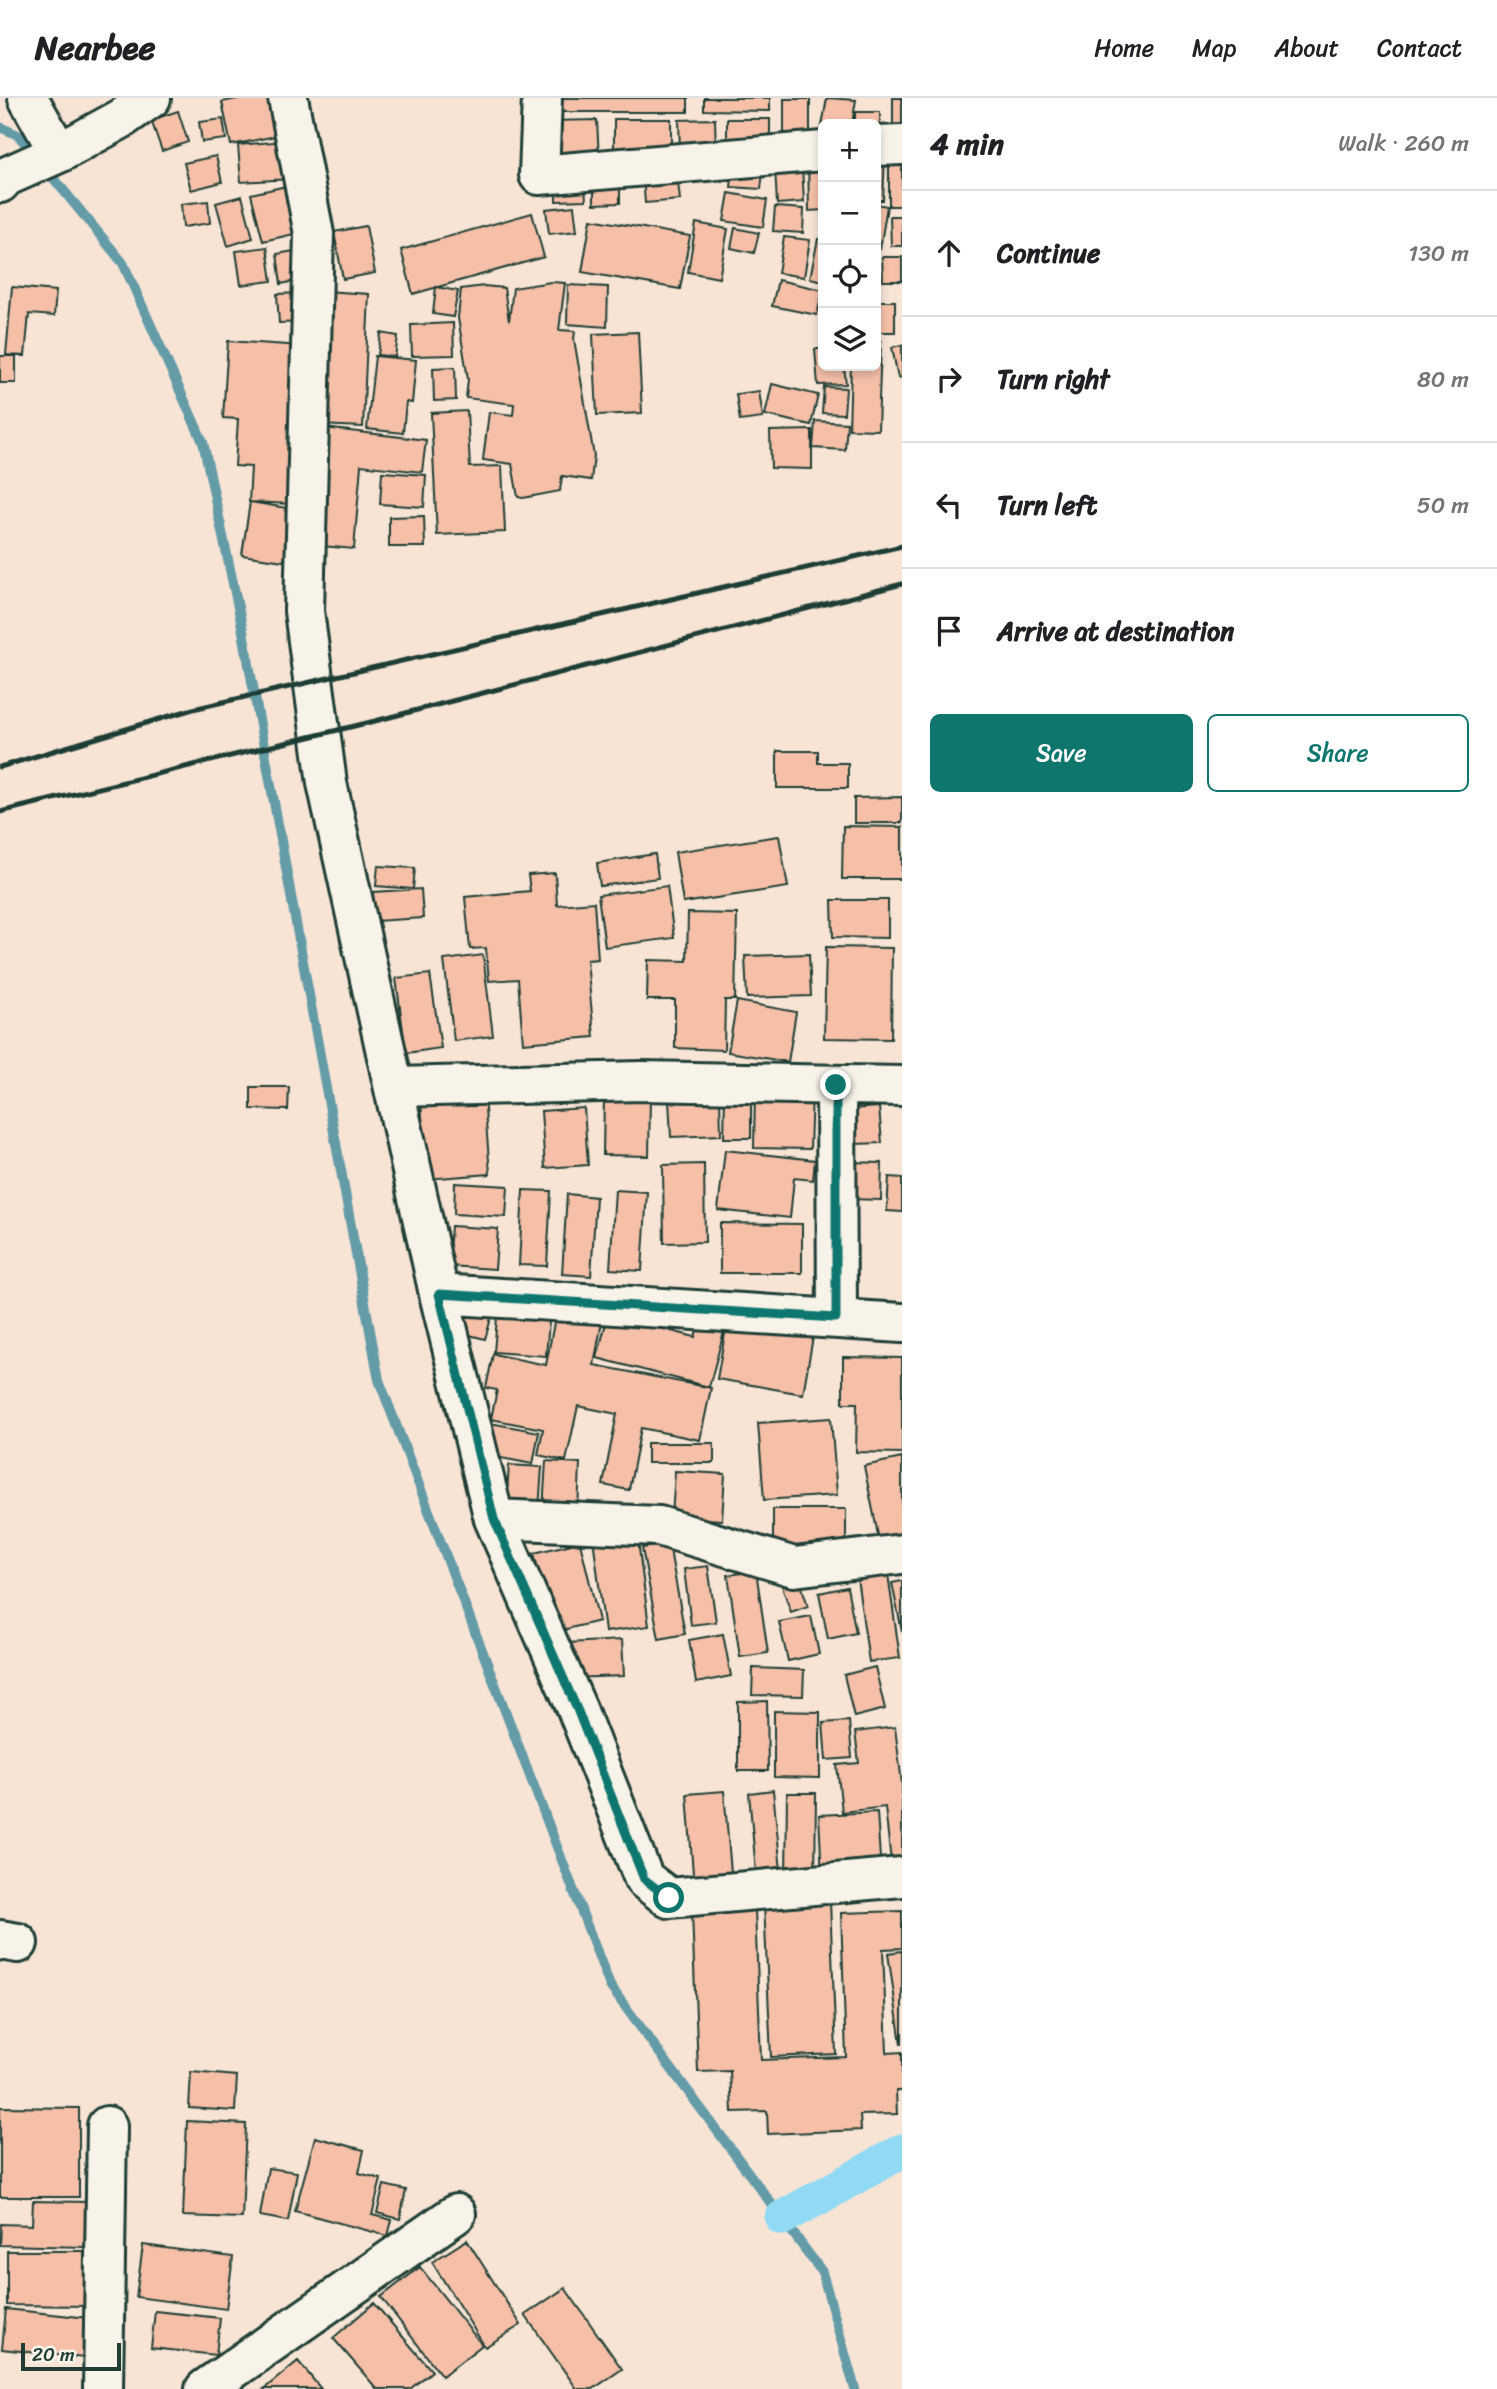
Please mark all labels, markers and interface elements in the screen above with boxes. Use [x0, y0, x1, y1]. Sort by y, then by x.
text: Nearbee [35, 19, 155, 77]
text: Home [1094, 27, 1154, 69]
text: Map [1192, 27, 1236, 69]
text: About [1274, 27, 1339, 69]
text: Contact [1377, 27, 1462, 69]
text: 4 min [930, 117, 1004, 171]
map controls [818, 119, 881, 371]
button: + [818, 119, 881, 182]
text: Walk · 260 m [1338, 123, 1469, 164]
button: − [818, 182, 881, 245]
text: Continue [997, 230, 1100, 276]
text: 130 m [1408, 233, 1469, 274]
icon: ahead [930, 234, 968, 272]
button: locate [818, 245, 881, 308]
button: layers [818, 308, 881, 371]
text: Turn right [997, 356, 1110, 402]
text: 80 m [1417, 359, 1469, 400]
icon: right [930, 360, 968, 398]
text: Turn left [997, 482, 1097, 528]
text: 50 m [1417, 485, 1469, 526]
icon: left [930, 486, 968, 524]
text: Arrive at destination [997, 608, 1234, 654]
icon: arrive [930, 612, 968, 650]
button: Save [930, 714, 1193, 792]
button: Share [1207, 714, 1469, 792]
route end [820, 1069, 851, 1100]
route start [653, 1882, 684, 1913]
text: 20 m [32, 2338, 75, 2371]
scale bar [21, 2340, 121, 2372]

